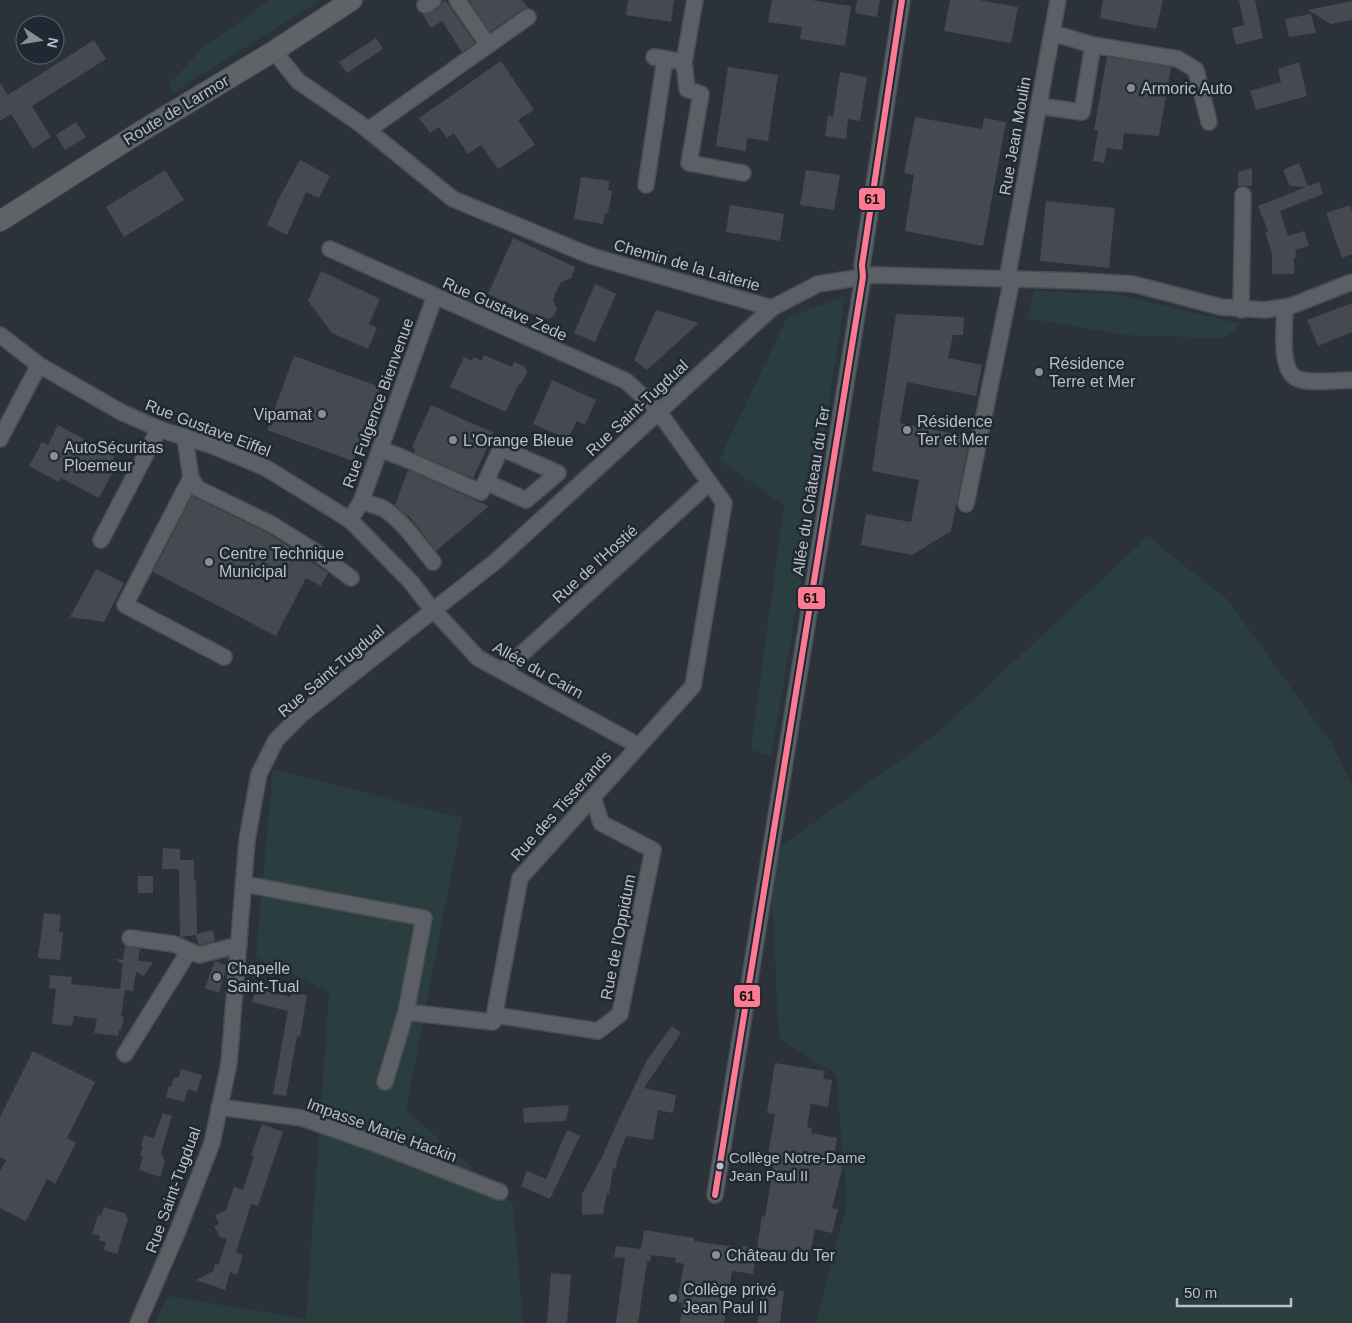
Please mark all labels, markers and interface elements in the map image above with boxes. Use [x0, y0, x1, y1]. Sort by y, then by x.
north arrow [15, 15, 65, 65]
text: N [44, 36, 62, 49]
street label: Route de Larmor [120, 71, 232, 148]
street label: Rue Jean Moulin [996, 75, 1034, 197]
place label: Armoric Auto [1141, 80, 1233, 97]
marker: Armoric Auto [1125, 82, 1137, 94]
line badge: 61 [858, 187, 886, 211]
text: 61 [864, 191, 880, 207]
street label: Chemin de la Laiterie [612, 236, 762, 294]
street label: Rue Gustave Zede [440, 274, 570, 344]
street label: Rue Fulgence Bienvenue [339, 316, 417, 490]
place label: Résidence Terre et Mer [1049, 355, 1136, 390]
street label: Rue Saint-Tugdual [583, 356, 691, 460]
marker: Résidence Terre et Mer [1033, 366, 1045, 378]
street label: Rue Gustave Eiffel [143, 396, 273, 460]
street label: Allée du Château du Ter [789, 404, 833, 577]
place label: Vipamat [254, 406, 313, 423]
marker: Vipamat [316, 408, 328, 420]
place label: Résidence Ter et Mer [917, 413, 993, 448]
marker: Résidence Ter et Mer [901, 424, 913, 436]
place label: L'Orange Bleue [463, 432, 574, 449]
marker: L'Orange Bleue [447, 434, 459, 446]
place label: AutoSécuritas Ploemeur [64, 439, 164, 474]
marker: AutoSécuritas Ploemeur [48, 450, 60, 462]
street label: Rue de l'Hostié [549, 521, 641, 606]
place label: Centre Technique Municipal [219, 545, 344, 580]
marker: Centre Technique Municipal [203, 556, 215, 568]
line badge: 61 [797, 586, 826, 610]
text: 61 [803, 590, 819, 606]
street label: Rue Saint-Tugdual [275, 622, 387, 720]
street label: Allée du Cairn [490, 638, 586, 702]
street label: Rue des Tisserands [507, 748, 615, 864]
street label: Rue de l'Oppidum [597, 873, 639, 1001]
place label: Chapelle Saint-Tual [227, 960, 299, 995]
marker: Chapelle Saint-Tual [211, 971, 223, 983]
line badge: 61 [733, 984, 761, 1008]
text: 61 [739, 988, 755, 1004]
street label: Impasse Marie Hackin [305, 1095, 459, 1165]
street label: Rue Saint-Tugdual [142, 1125, 204, 1255]
place label: Collège Notre-Dame Jean Paul II [729, 1149, 866, 1184]
marker: Collège Notre-Dame Jean Paul II [715, 1161, 725, 1171]
place label: Château du Ter [726, 1247, 836, 1264]
marker: Château du Ter [710, 1249, 722, 1261]
scale bar [1177, 1276, 1291, 1308]
place label: Collège privé Jean Paul II [683, 1281, 776, 1316]
text: 50 m [1184, 1284, 1217, 1301]
marker: Collège privé Jean Paul II [667, 1292, 679, 1304]

